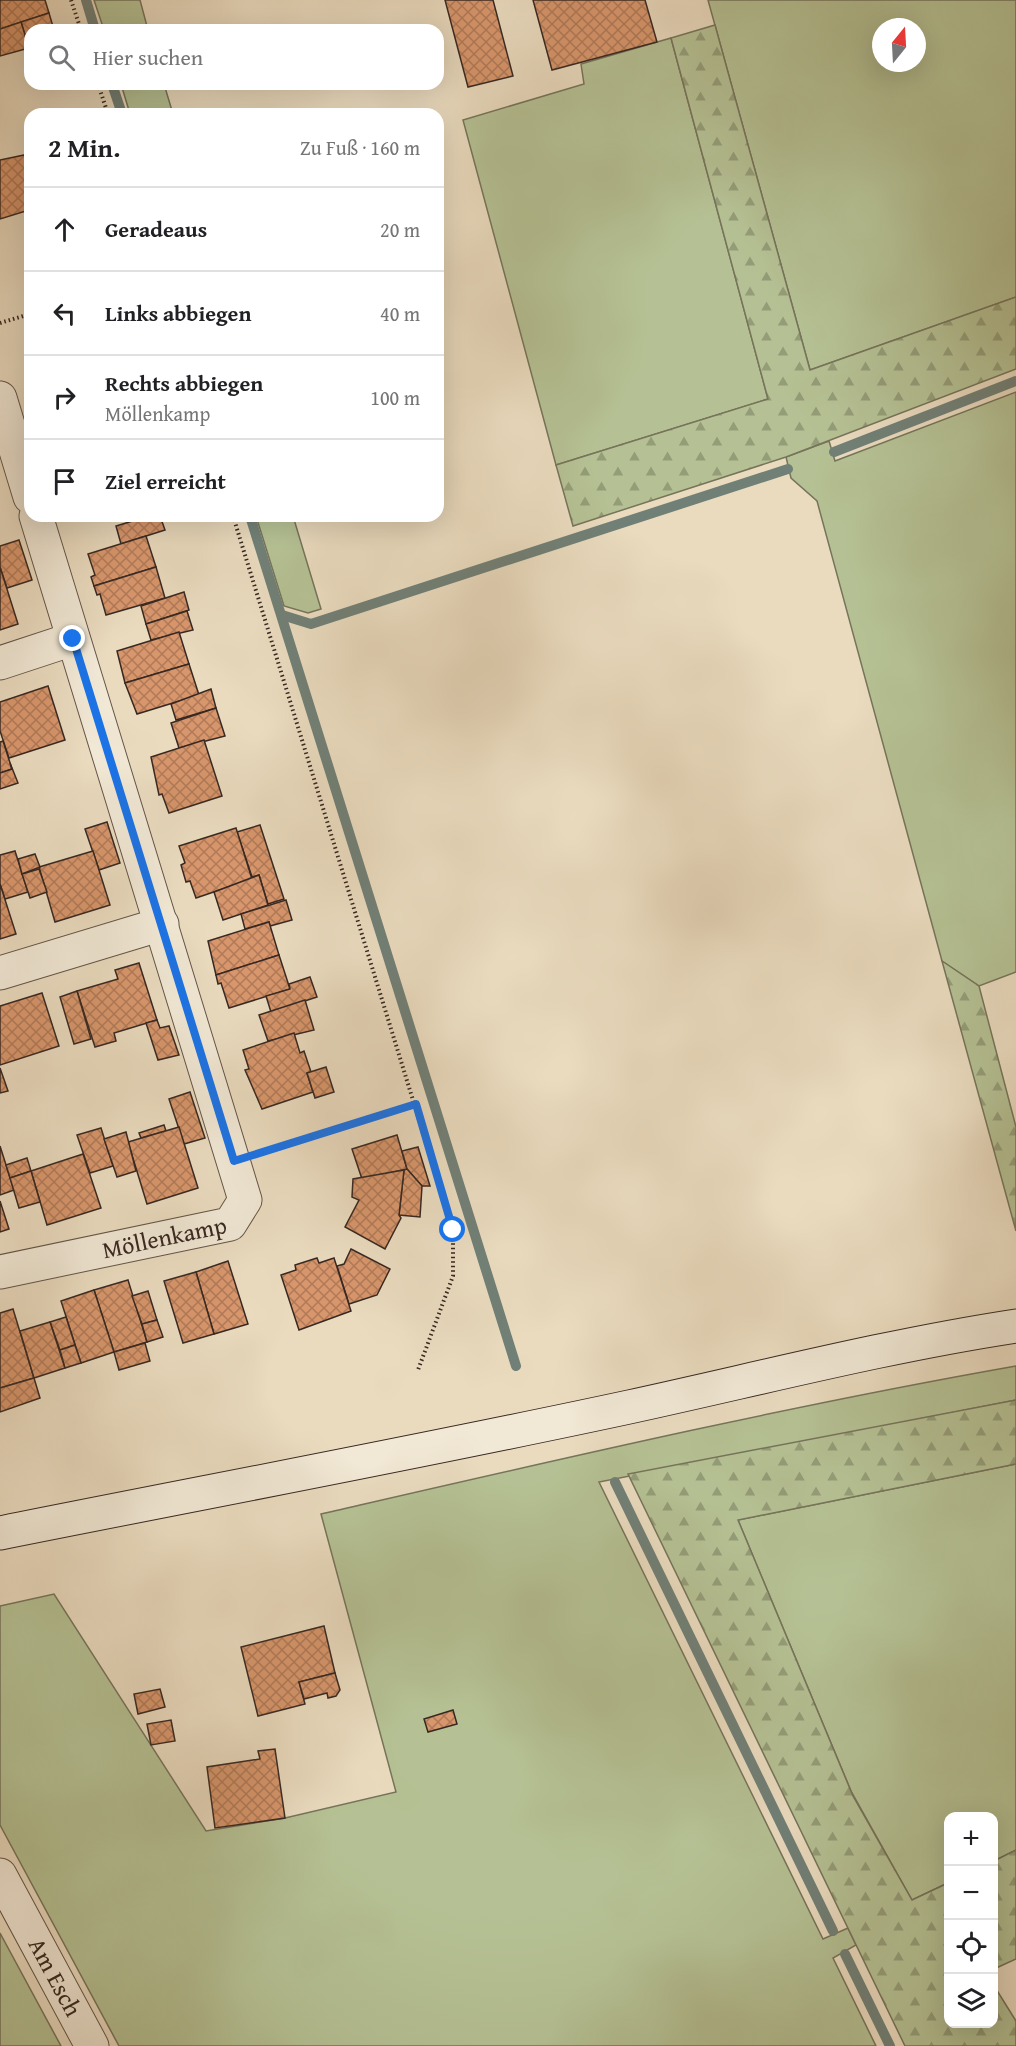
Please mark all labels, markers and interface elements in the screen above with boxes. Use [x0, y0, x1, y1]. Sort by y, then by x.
north arrow [872, 18, 926, 72]
search box [24, 24, 444, 90]
icon: search [45, 41, 78, 74]
text: Hier suchen [93, 41, 203, 73]
text: 2 Min. [48, 128, 120, 167]
text: Zu Fuß · 160 m [300, 133, 420, 162]
icon: ahead [48, 213, 81, 246]
text: Geradeaus [105, 213, 207, 245]
text: 20 m [380, 215, 420, 244]
icon: left [48, 297, 81, 330]
text: Links abbiegen [105, 297, 251, 329]
text: 40 m [380, 299, 420, 328]
text: Rechts abbiegen [105, 367, 263, 399]
icon: right [48, 381, 81, 414]
text: 100 m [370, 383, 420, 412]
text: Möllenkamp [105, 399, 210, 428]
icon: arrive [48, 465, 81, 498]
text: Ziel erreicht [105, 465, 226, 497]
route end [59, 625, 85, 651]
street label: Möllenkamp [99, 1207, 230, 1267]
route start [439, 1216, 465, 1242]
map controls [944, 1812, 998, 2028]
button: + [944, 1812, 998, 1866]
button: − [944, 1866, 998, 1920]
button: locate [944, 1920, 998, 1974]
street label: Am Esch [20, 1931, 91, 2023]
button: layers [944, 1974, 998, 2028]

